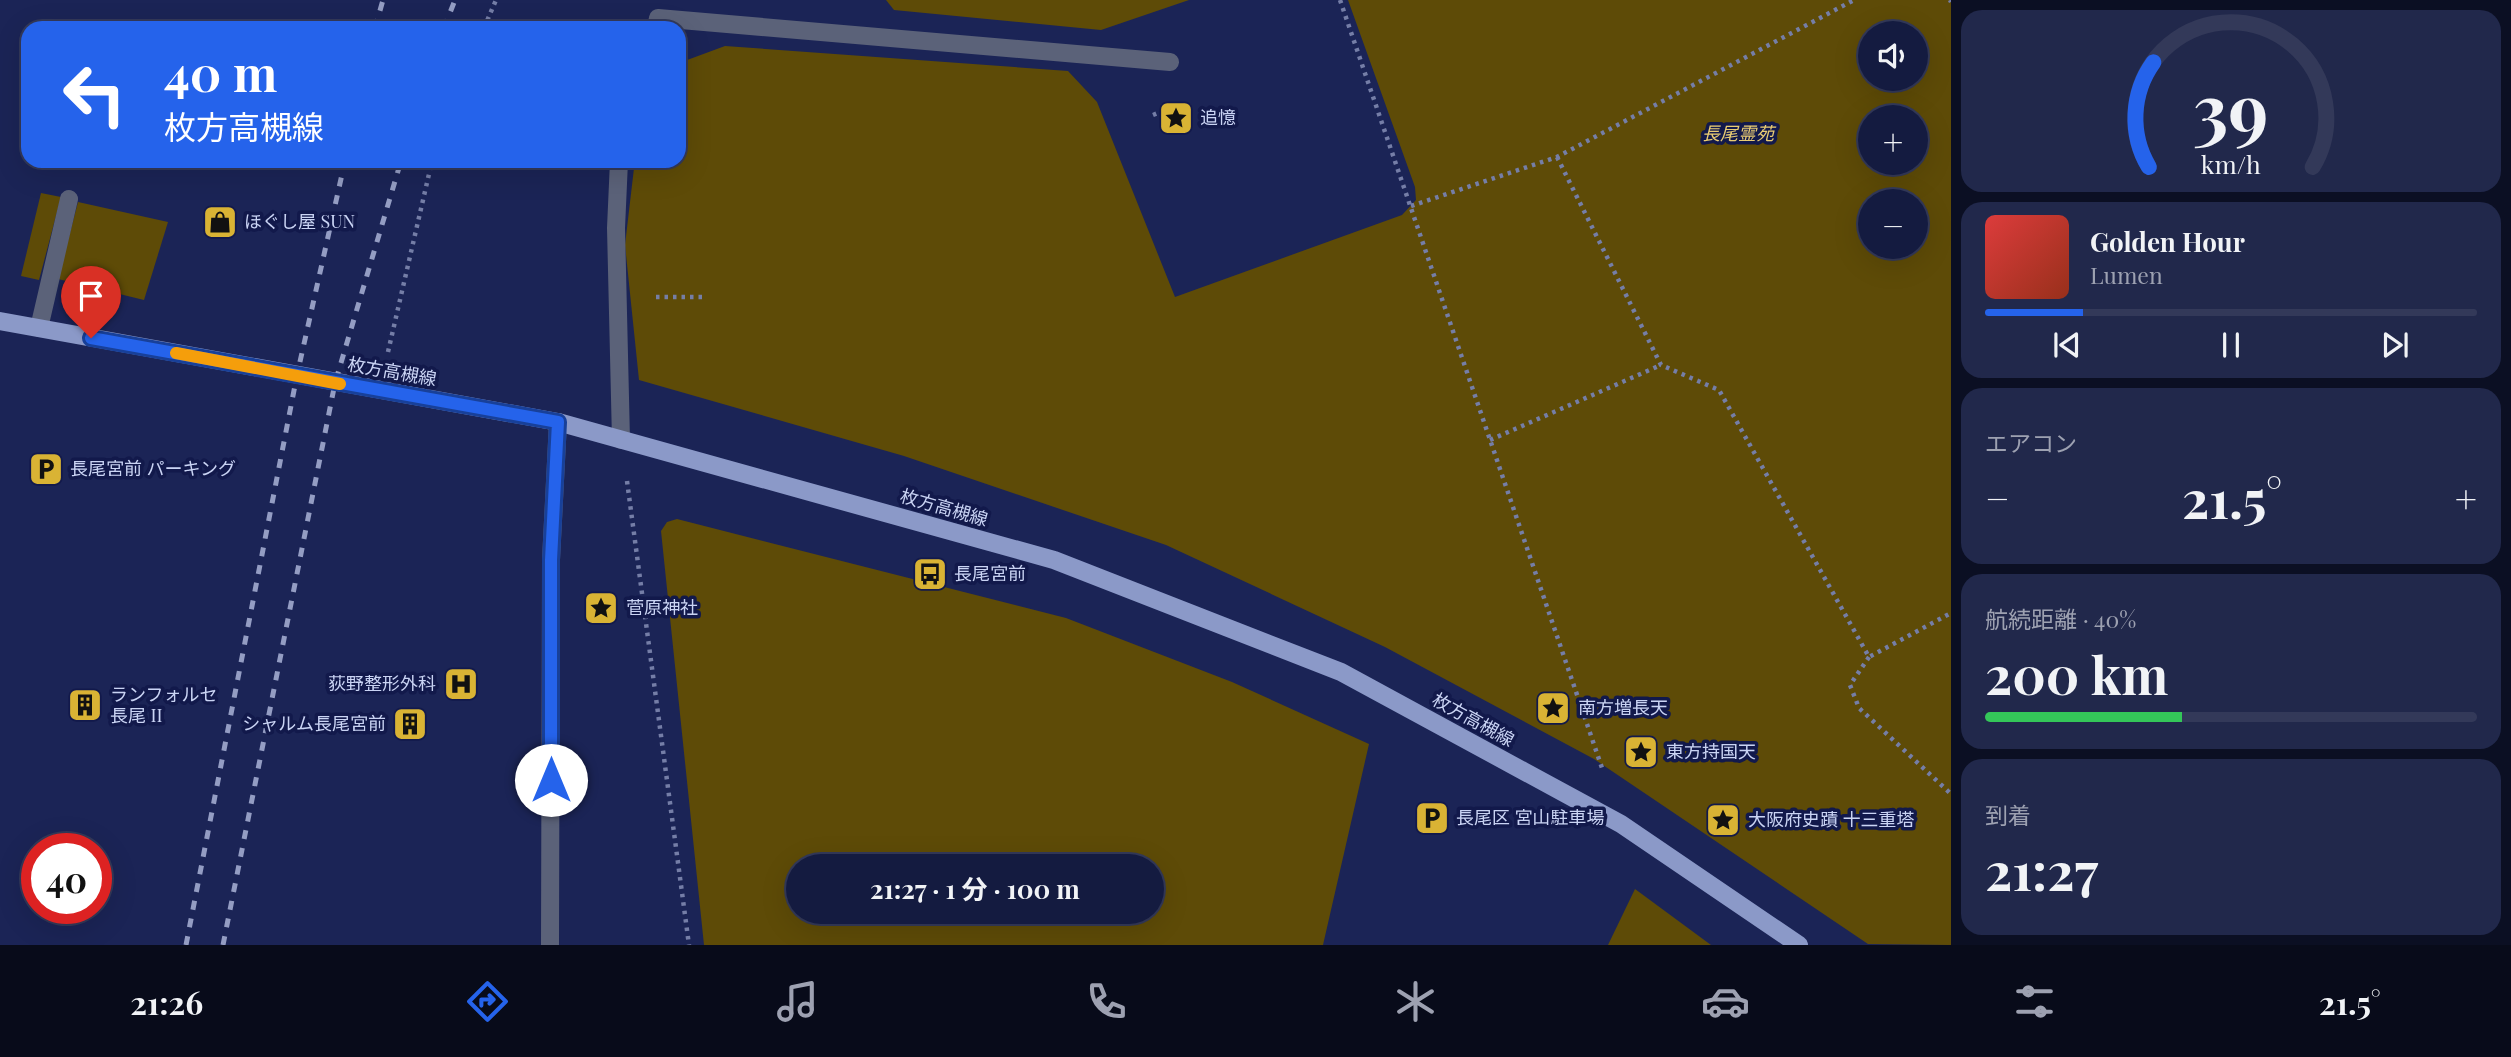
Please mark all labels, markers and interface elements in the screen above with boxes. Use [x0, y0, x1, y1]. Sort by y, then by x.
map controls [1858, 21, 1928, 259]
button: sound [1858, 21, 1928, 91]
text: 40 m [164, 39, 277, 104]
icon: left [49, 49, 140, 140]
text: 39 [2193, 58, 2269, 155]
place icon: 追憶 [1157, 99, 1195, 137]
text: 枚方高槻線 [164, 104, 324, 147]
place label: 追憶 [1200, 105, 1236, 129]
button: + [1858, 105, 1928, 175]
park label: 長尾霊苑 [1702, 121, 1777, 145]
text: km/h [2201, 147, 2261, 180]
button: − [1858, 189, 1928, 259]
shop icon: ほぐし屋 SUN [201, 203, 239, 241]
place label: ほぐし屋 SUN [244, 209, 355, 233]
text: Golden Hour [2090, 224, 2245, 259]
text: Lumen [2090, 259, 2163, 290]
pin [61, 266, 121, 338]
icon: arrive [72, 277, 110, 315]
icon: previous [2048, 326, 2086, 364]
icon: pause [2212, 326, 2250, 364]
icon: next [2376, 326, 2414, 364]
street label: 枚方高槻線 [346, 351, 439, 391]
text: エアコン [1985, 427, 2077, 458]
parking icon: 長尾宮前 パーキング [27, 450, 65, 488]
place label: 長尾宮前 パーキング [70, 456, 236, 480]
text: 21.5° [2182, 463, 2282, 532]
text: − [1985, 472, 2010, 523]
text: + [2455, 472, 2477, 523]
street label: 枚方高槻線 [898, 483, 991, 531]
bus stop icon: 長尾宮前 [911, 555, 949, 593]
place label: 長尾宮前 [954, 561, 1026, 585]
place icon: 菅原神社 [582, 589, 620, 627]
place label: 菅原神社 [626, 595, 698, 619]
text: 航続距離 · 40% [1985, 603, 2136, 634]
text: 200 km [1985, 639, 2168, 708]
hospital icon: 荻野整形外科 [442, 665, 480, 703]
place label: 荻野整形外科 [328, 671, 436, 695]
place label: ランフォルセ 長尾 II [110, 682, 217, 727]
building icon: ランフォルセ 長尾 II [66, 686, 104, 724]
street label: 枚方高槻線 [1428, 687, 1519, 751]
place icon: 南方増長天 [1534, 689, 1572, 727]
place label: 南方増長天 [1578, 695, 1668, 719]
building icon: シャルム長尾宮前 [391, 705, 429, 743]
place label: シャルム長尾宮前 [242, 711, 386, 735]
place icon: 東方持国天 [1622, 733, 1660, 771]
place label: 東方持国天 [1666, 739, 1756, 763]
position arrow [514, 743, 588, 817]
parking icon: 長尾区 宮山駐車場 [1413, 799, 1451, 837]
text: 到着 [1985, 799, 2031, 830]
place icon: 大阪府史蹟 十三重塔 [1704, 801, 1742, 839]
place label: 長尾区 宮山駐車場 [1456, 805, 1604, 829]
place label: 大阪府史蹟 十三重塔 [1748, 807, 1914, 831]
speed limit sign: 40 [21, 833, 112, 924]
text: 21:27 [1985, 835, 2098, 904]
text: 21:27 · 1 分 · 100 m [870, 871, 1080, 906]
icon: directions [463, 977, 512, 1026]
icon: music [773, 977, 822, 1026]
icon: phone [1082, 977, 1131, 1026]
icon: climate [1391, 977, 1440, 1026]
icon: car [1701, 977, 1750, 1026]
icon: filters [2010, 977, 2059, 1026]
text: 21:26 [130, 980, 203, 1023]
text: 21.5° [2319, 980, 2381, 1023]

